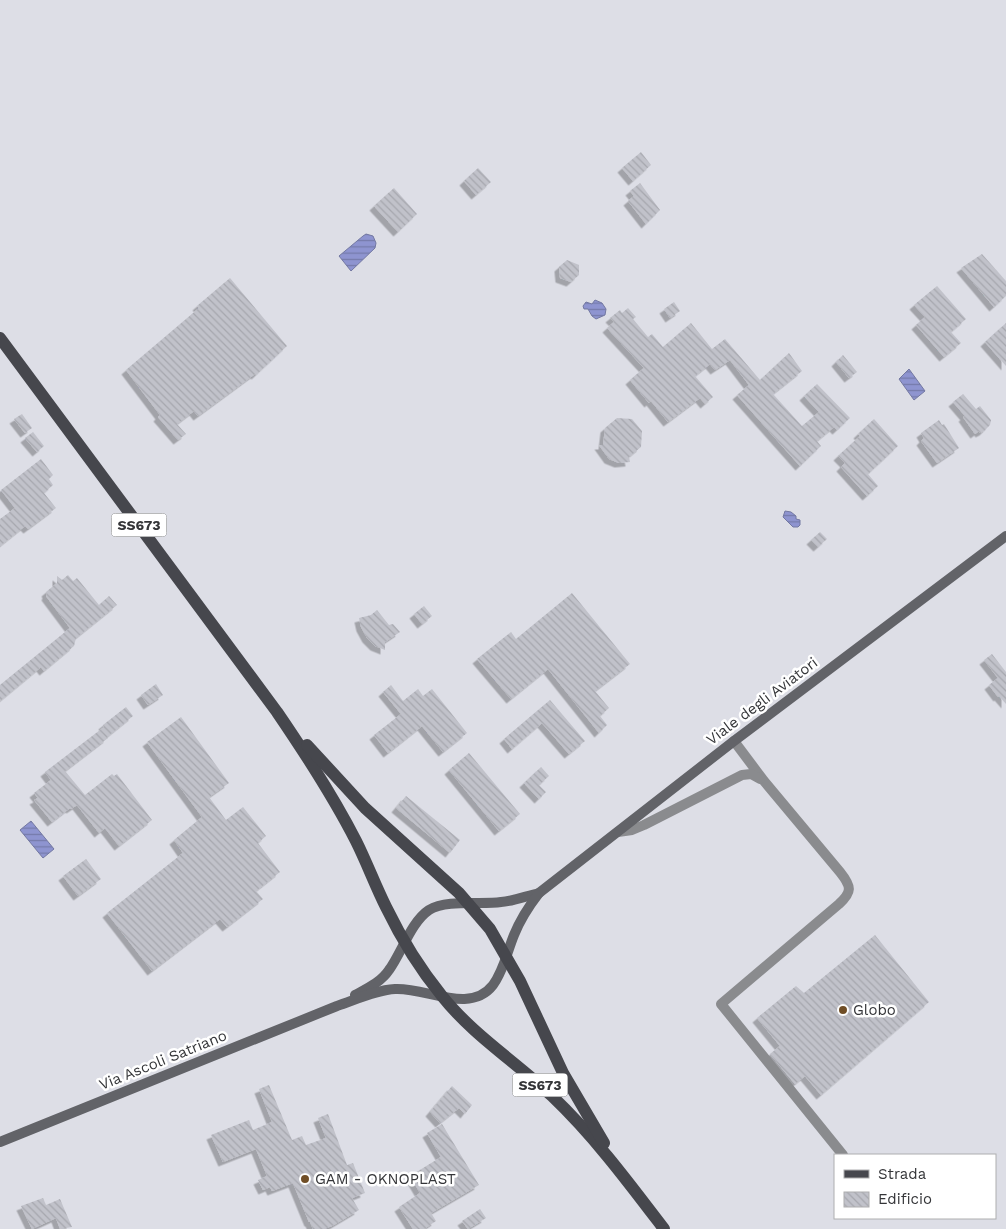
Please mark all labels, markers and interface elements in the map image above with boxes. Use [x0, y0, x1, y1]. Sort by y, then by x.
road number: SS673 [112, 514, 166, 536]
street label: Viale degli Aviatori [703, 653, 821, 749]
place label: Globo [853, 1001, 896, 1019]
marker: Globo [837, 1004, 849, 1016]
street label: Via Ascoli Satriano [97, 1026, 229, 1094]
road number: SS673 [512, 1074, 568, 1096]
legend [834, 1154, 996, 1219]
text: Strada [878, 1165, 927, 1183]
place label: GAM - OKNOPLAST [315, 1170, 456, 1188]
marker: GAM - OKNOPLAST [299, 1173, 311, 1185]
text: Edificio [878, 1190, 932, 1208]

